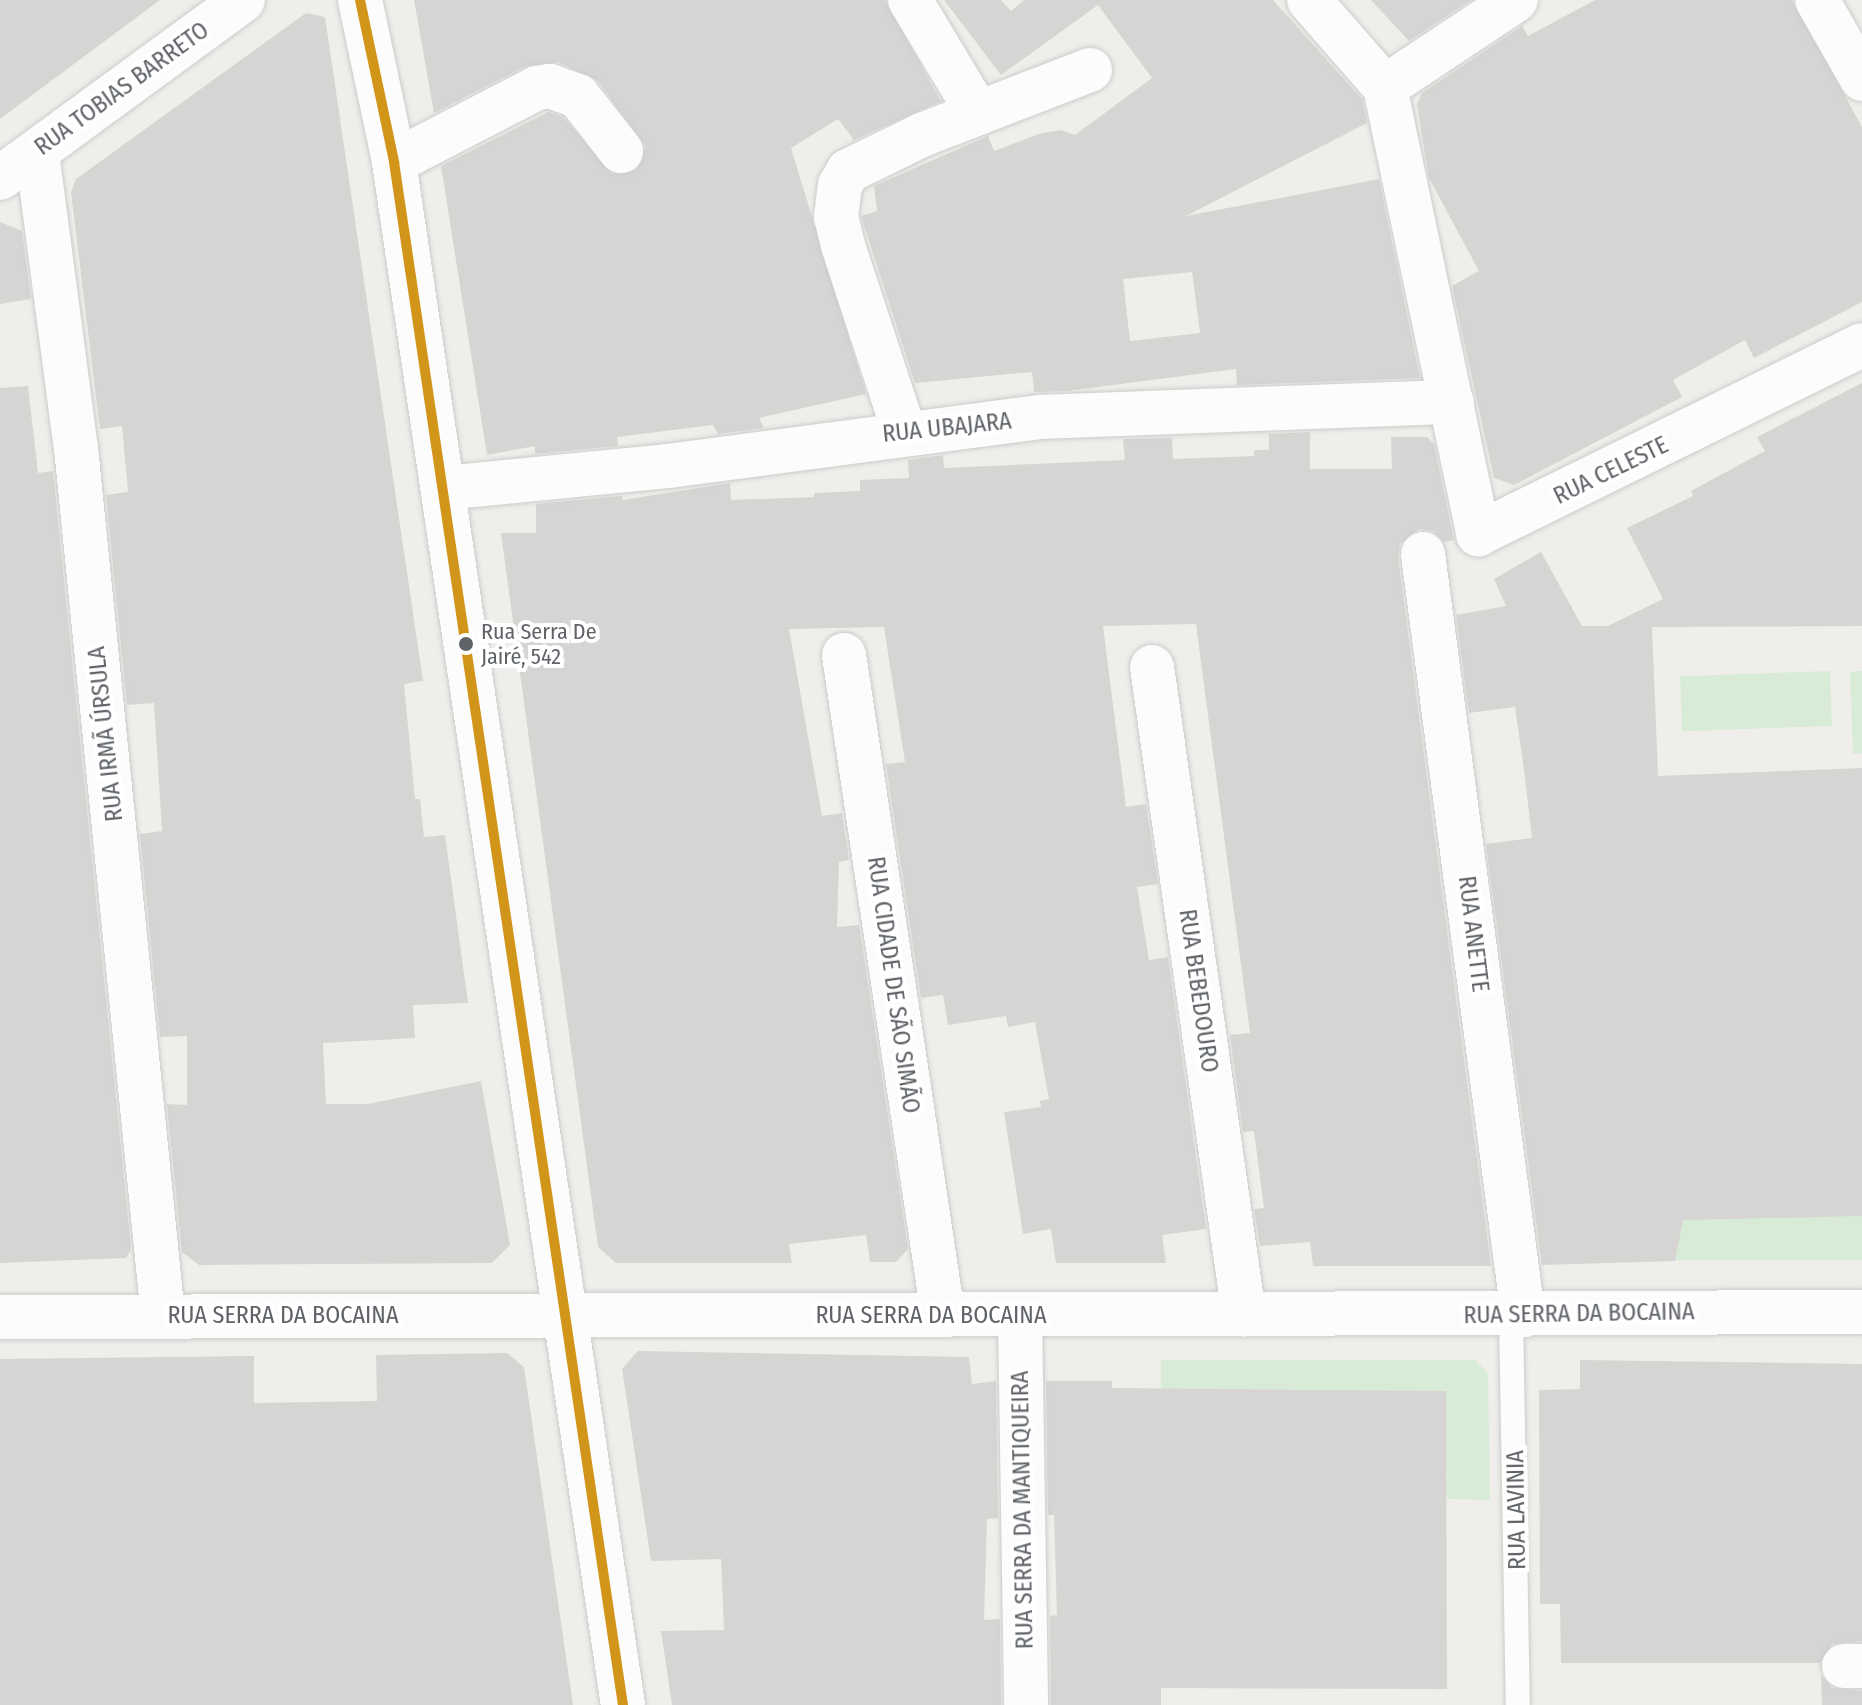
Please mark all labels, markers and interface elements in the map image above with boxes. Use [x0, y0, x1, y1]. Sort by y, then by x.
street label: RUA TOBIAS BARRETO [29, 16, 215, 162]
street label: RUA UBAJARA [881, 407, 1013, 449]
street label: RUA CELESTE [1549, 431, 1673, 511]
place label: Rua Serra De Jairé, 542 [481, 618, 596, 670]
marker: Rua Serra De Jairé, 542 [458, 636, 474, 652]
street label: RUA IRMÃ ÚRSULA [82, 645, 130, 823]
street label: RUA CIDADE DE SÃO SIMÃO [861, 855, 925, 1115]
street label: RUA ANETTE [1452, 874, 1494, 994]
street label: RUA BEBEDOURO [1172, 907, 1224, 1075]
street label: RUA SERRA DA BOCAINA [1463, 1298, 1695, 1330]
street label: RUA SERRA DA BOCAINA [167, 1302, 399, 1330]
street label: RUA SERRA DA BOCAINA [815, 1302, 1047, 1330]
street label: RUA SERRA DA MANTIQUEIRA [1006, 1370, 1040, 1650]
street label: RUA LAVINIA [1502, 1450, 1532, 1570]

